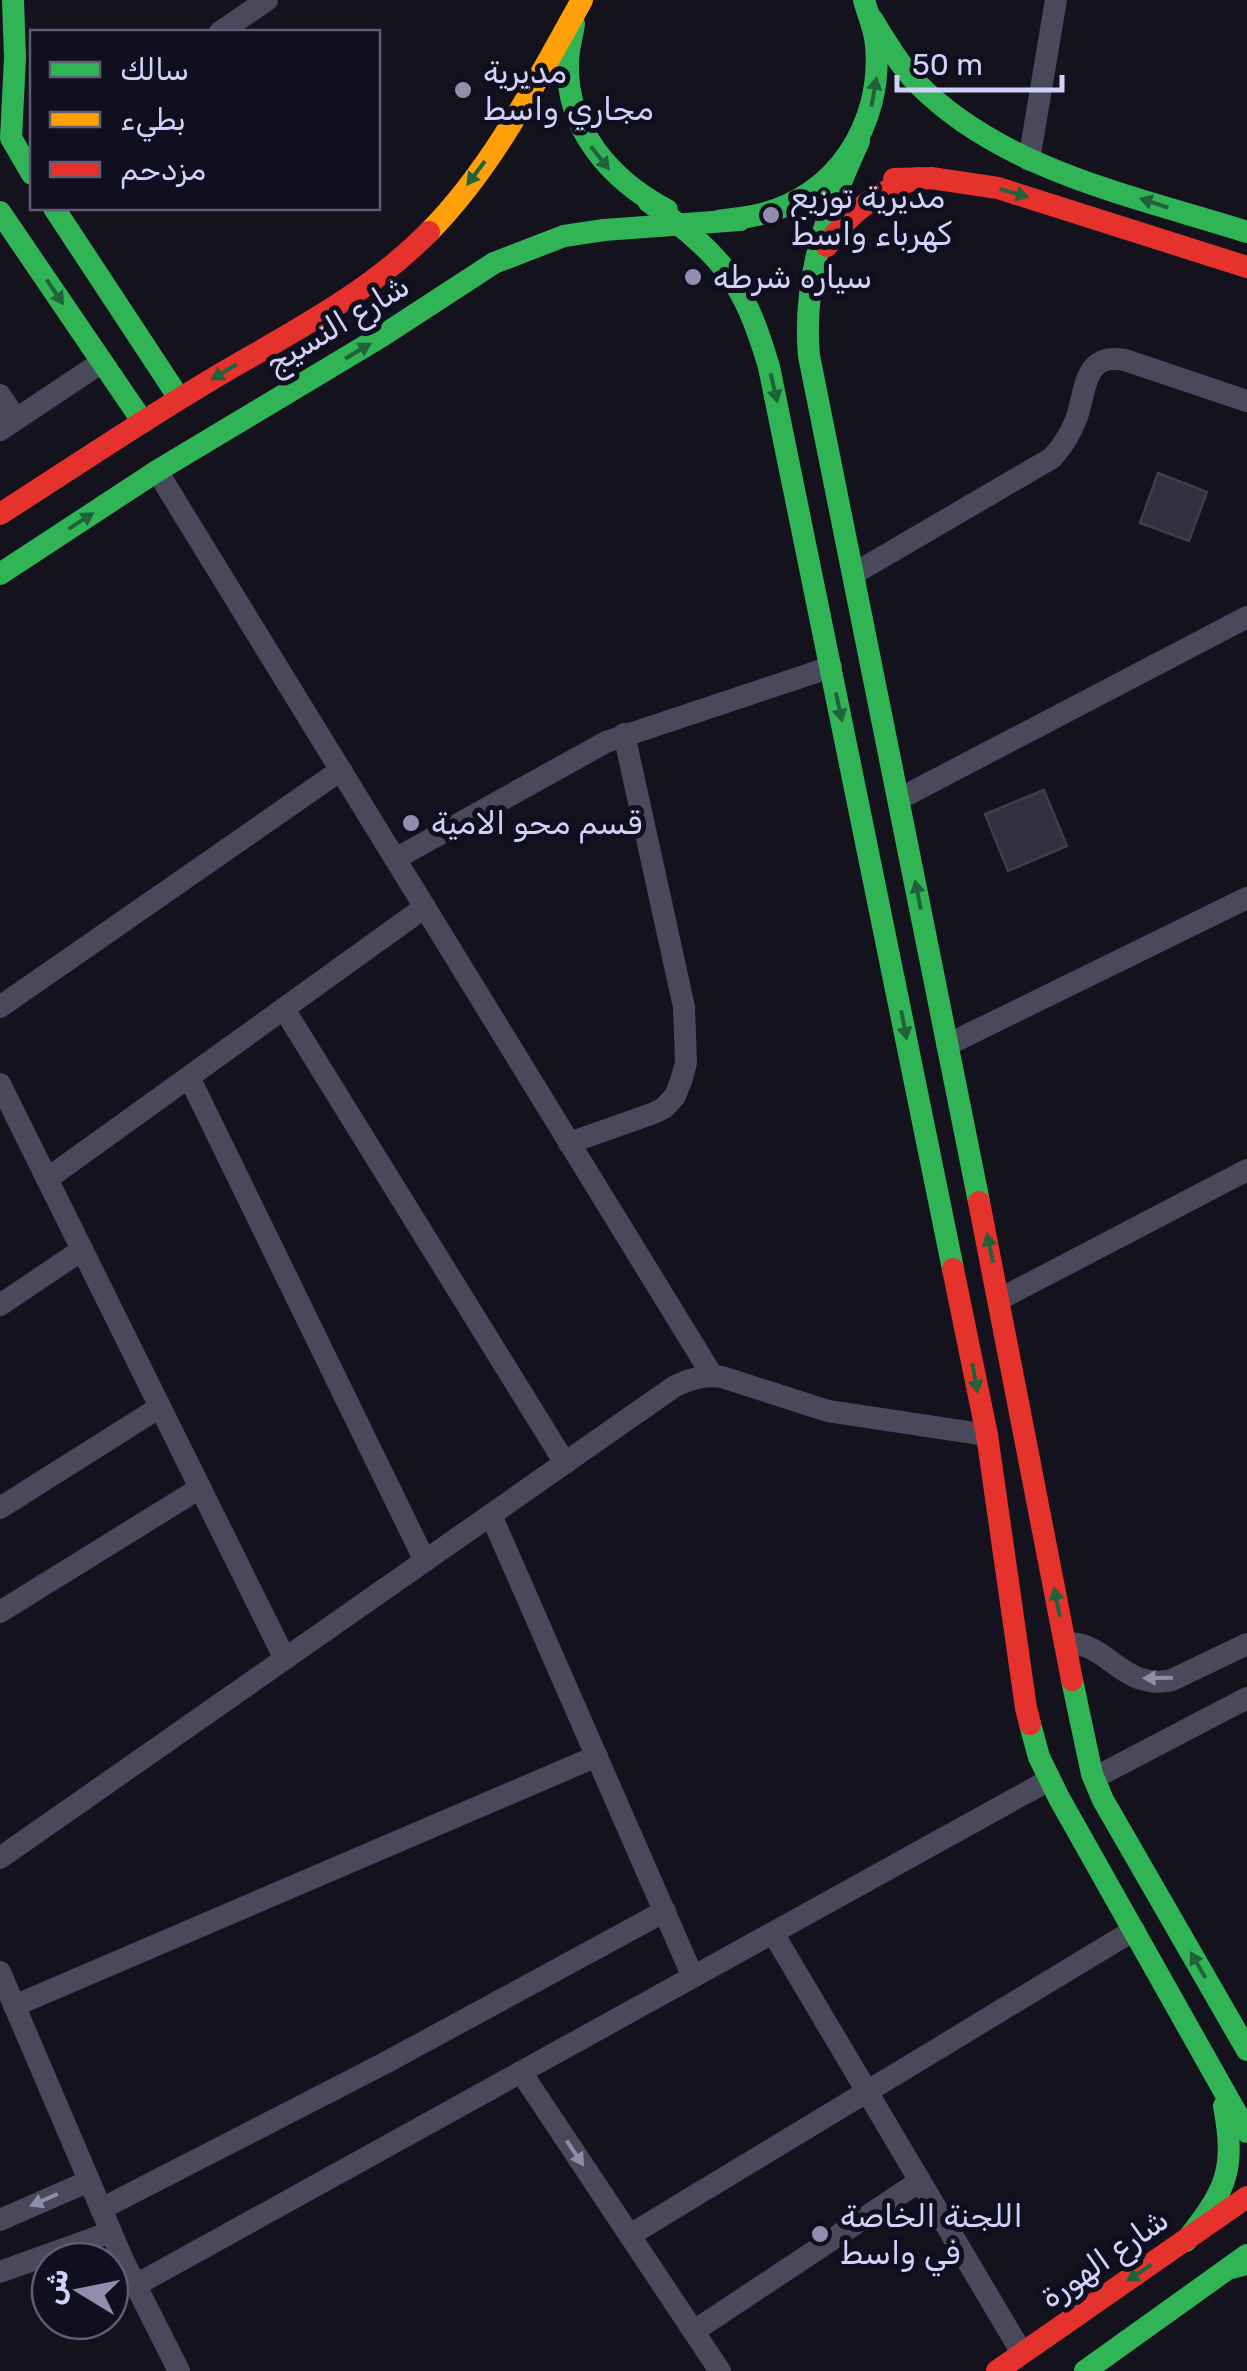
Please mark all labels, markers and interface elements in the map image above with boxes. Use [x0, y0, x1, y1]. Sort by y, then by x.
legend [30, 30, 380, 210]
scale bar [897, 30, 1062, 92]
text: 50 m [912, 47, 983, 83]
text: سالك [120, 52, 189, 88]
place label: مديرية مجاري واسط [483, 53, 654, 131]
one-way arrow [867, 76, 882, 108]
marker: مديرية مجاري واسط [452, 79, 474, 101]
text: بطيء [120, 102, 186, 142]
one-way arrow [589, 145, 610, 171]
text: مزدحم [120, 152, 206, 189]
one-way arrow [467, 160, 487, 186]
place label: مديرية توزيع كهرباء واسط [791, 178, 952, 253]
one-way arrow [999, 186, 1030, 201]
one-way arrow [1139, 194, 1169, 209]
marker: مديرية توزيع كهرباء واسط [760, 204, 782, 226]
place label: سياره شرطه [713, 258, 872, 296]
street label: شارع النسيج [258, 266, 418, 385]
marker: سياره شرطه [682, 266, 704, 288]
one-way arrow [45, 279, 64, 306]
one-way arrow [344, 343, 372, 360]
one-way arrow [210, 363, 238, 380]
one-way arrow [767, 373, 782, 404]
one-way arrow [68, 512, 95, 530]
one-way arrow [831, 692, 847, 723]
place label: قسم محو الامية [431, 804, 642, 844]
marker: قسم محو الامية [400, 812, 422, 834]
one-way arrow [910, 879, 925, 911]
one-way arrow [897, 1010, 912, 1041]
one-way arrow [981, 1232, 997, 1263]
one-way arrow [968, 1363, 984, 1394]
one-way arrow [1049, 1586, 1064, 1617]
one-way arrow [1142, 1671, 1173, 1687]
one-way arrow [1190, 1951, 1207, 1980]
one-way arrow [565, 2140, 584, 2167]
one-way arrow [29, 2192, 59, 2208]
place label: اللجنة الخاصة في واسط [840, 2197, 1023, 2277]
street label: شارع الهورة [1033, 2200, 1177, 2318]
marker: اللجنة الخاصة في واسط [809, 2223, 831, 2245]
north arrow [30, 2241, 130, 2341]
one-way arrow [1125, 2263, 1152, 2282]
text: ش [37, 2266, 75, 2307]

